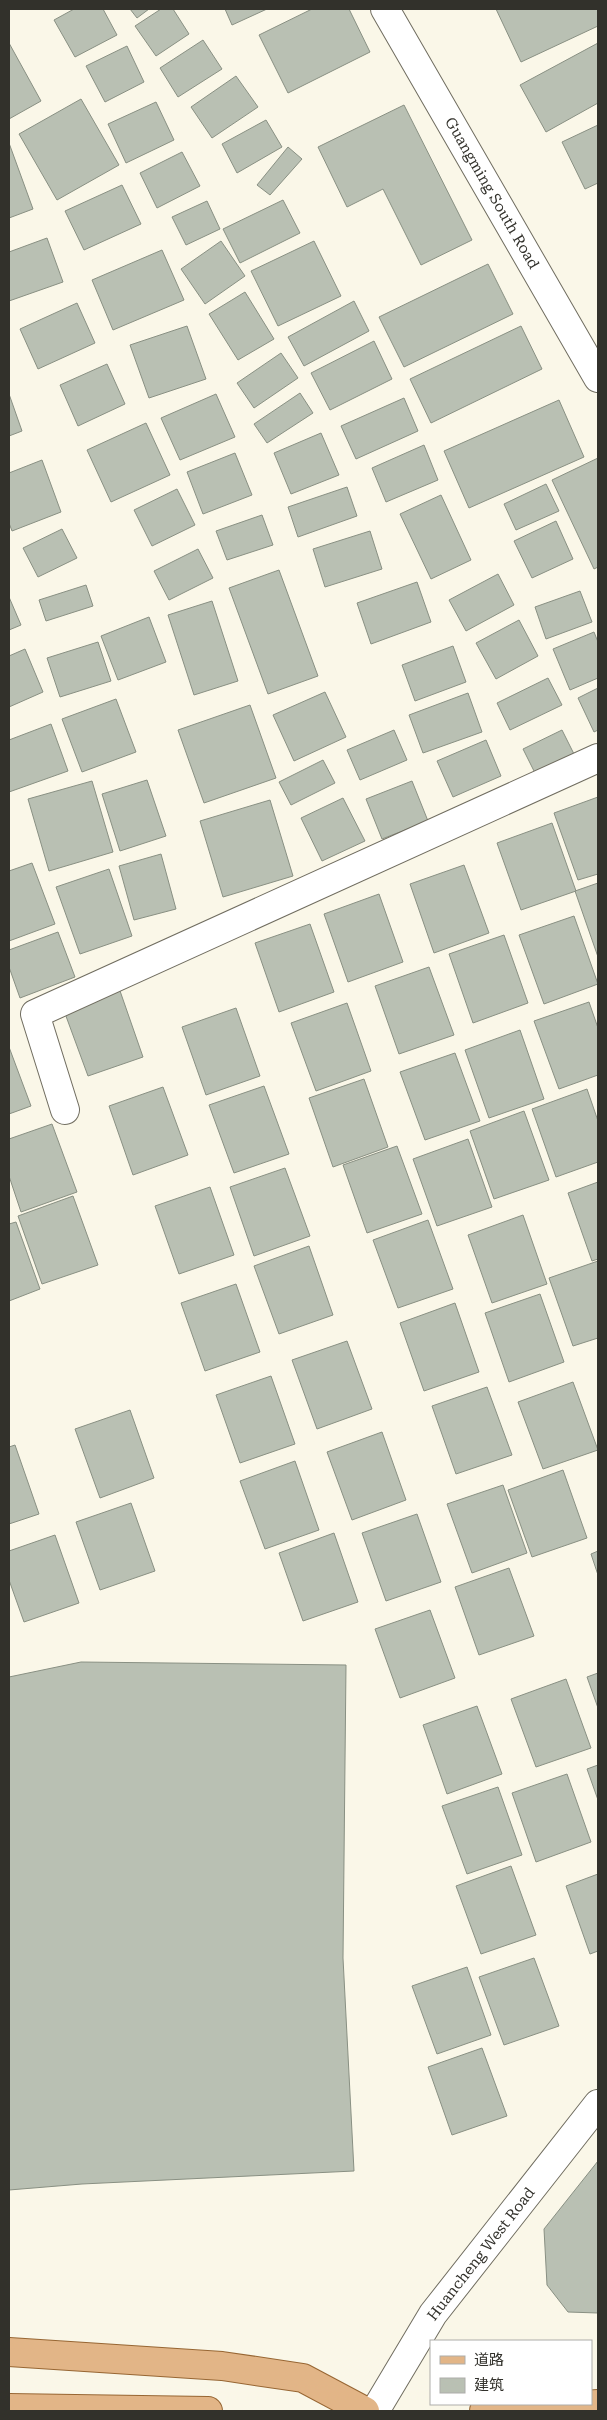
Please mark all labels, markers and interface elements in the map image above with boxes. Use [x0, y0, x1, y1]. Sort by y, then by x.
street label: Guangming South Road [441, 114, 543, 272]
street label: Huancheng West Road [423, 2184, 539, 2324]
legend [430, 2340, 592, 2405]
text: 道路 [474, 2351, 504, 2369]
text: 建筑 [474, 2376, 504, 2394]

